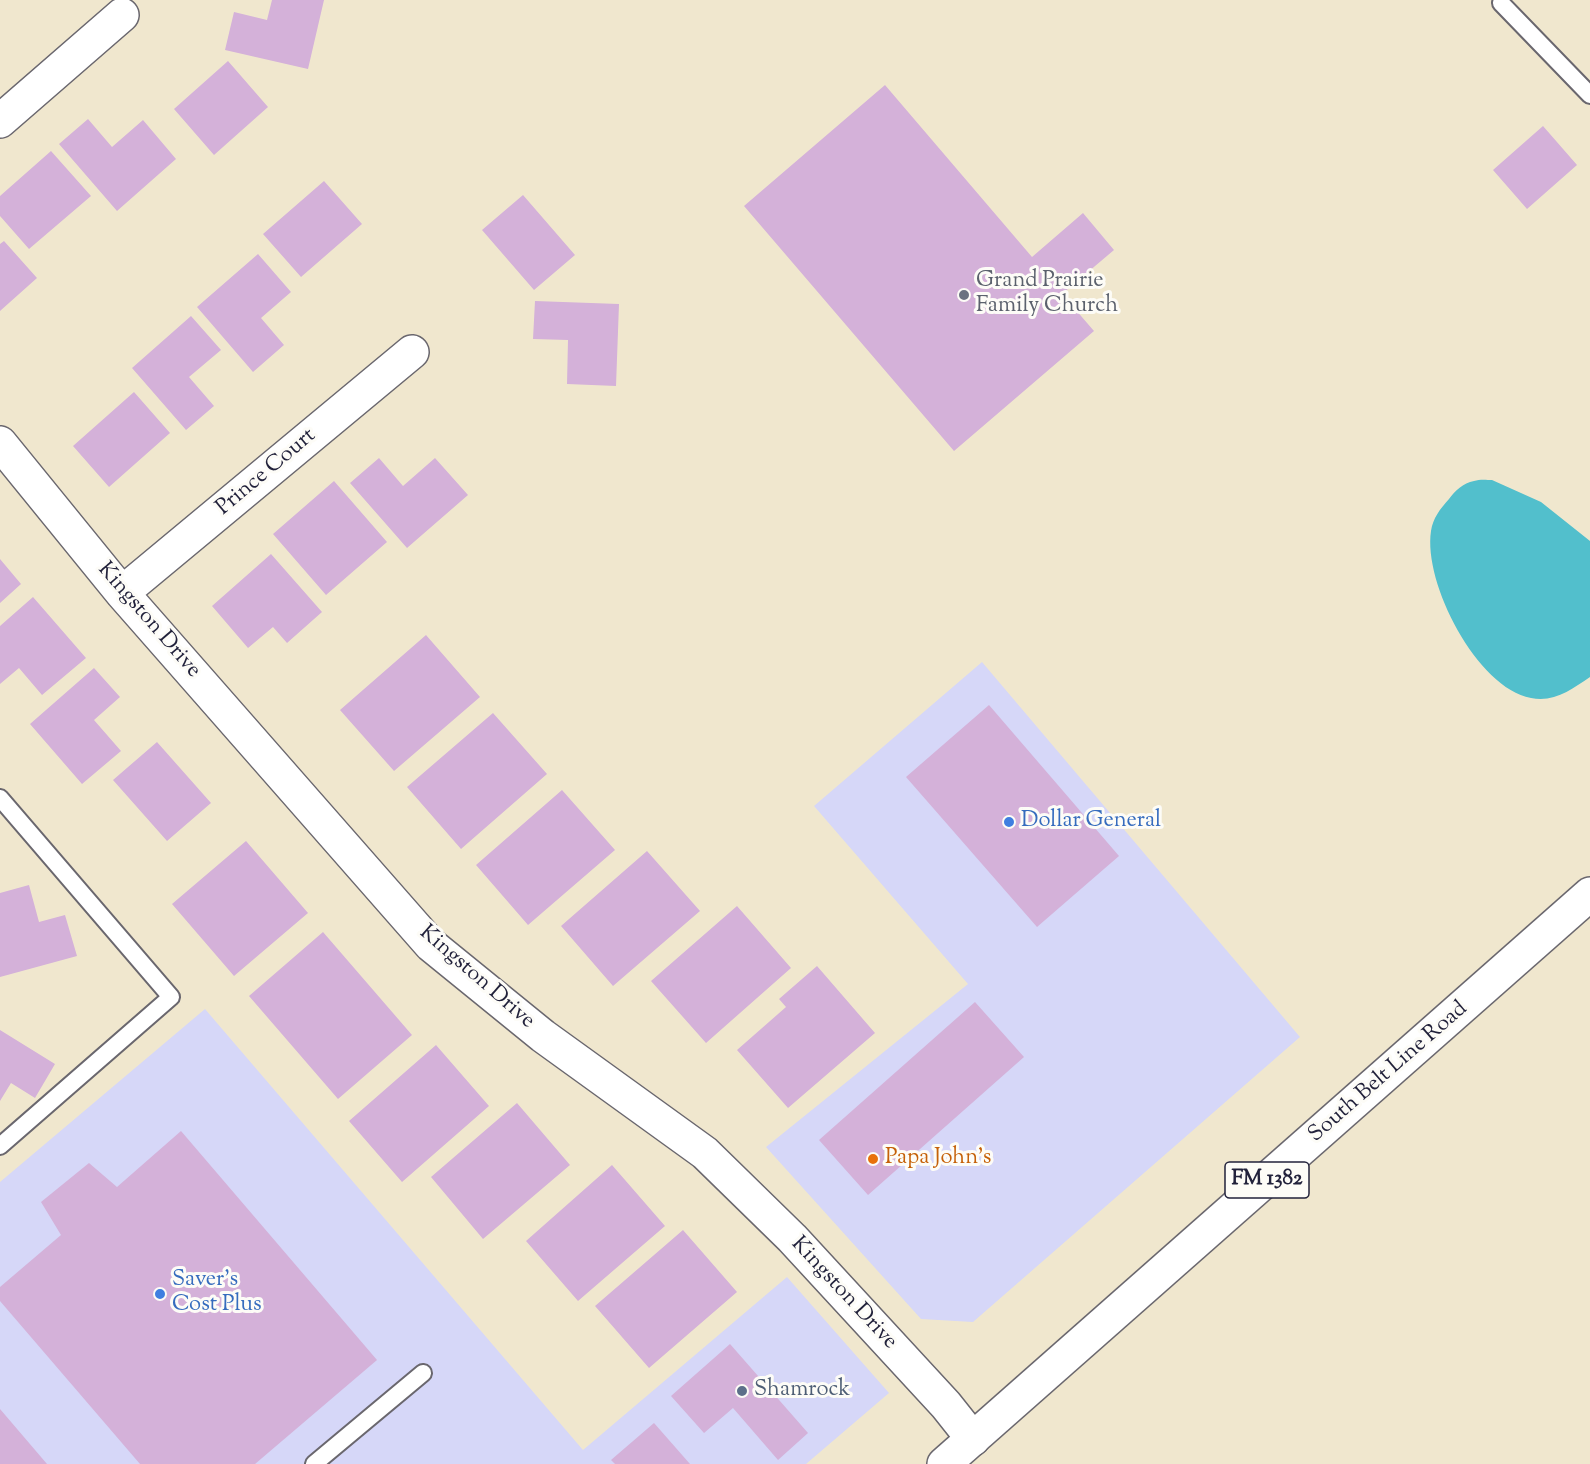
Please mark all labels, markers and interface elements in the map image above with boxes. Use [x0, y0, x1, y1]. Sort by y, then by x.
place label: Grand Prairie Family Church [976, 269, 1118, 320]
marker: Grand Prairie Family Church [957, 288, 971, 302]
street label: Prince Court [212, 424, 322, 522]
street label: Kingston Drive [91, 558, 205, 684]
place label: Dollar General [1021, 809, 1161, 835]
marker: Dollar General [1002, 815, 1016, 829]
street label: Kingston Drive [413, 921, 539, 1035]
street label: South Belt Line Road [1304, 997, 1474, 1149]
place label: Papa John's [885, 1146, 991, 1172]
marker: Papa John's [866, 1152, 880, 1166]
road number: FM 1382 [1225, 1162, 1309, 1198]
street label: Kingston Drive [784, 1232, 902, 1356]
place label: Saver's Cost Plus [172, 1268, 262, 1320]
marker: Saver's Cost Plus [153, 1287, 167, 1301]
place label: Shamrock [754, 1378, 850, 1404]
marker: Shamrock [735, 1384, 749, 1398]

